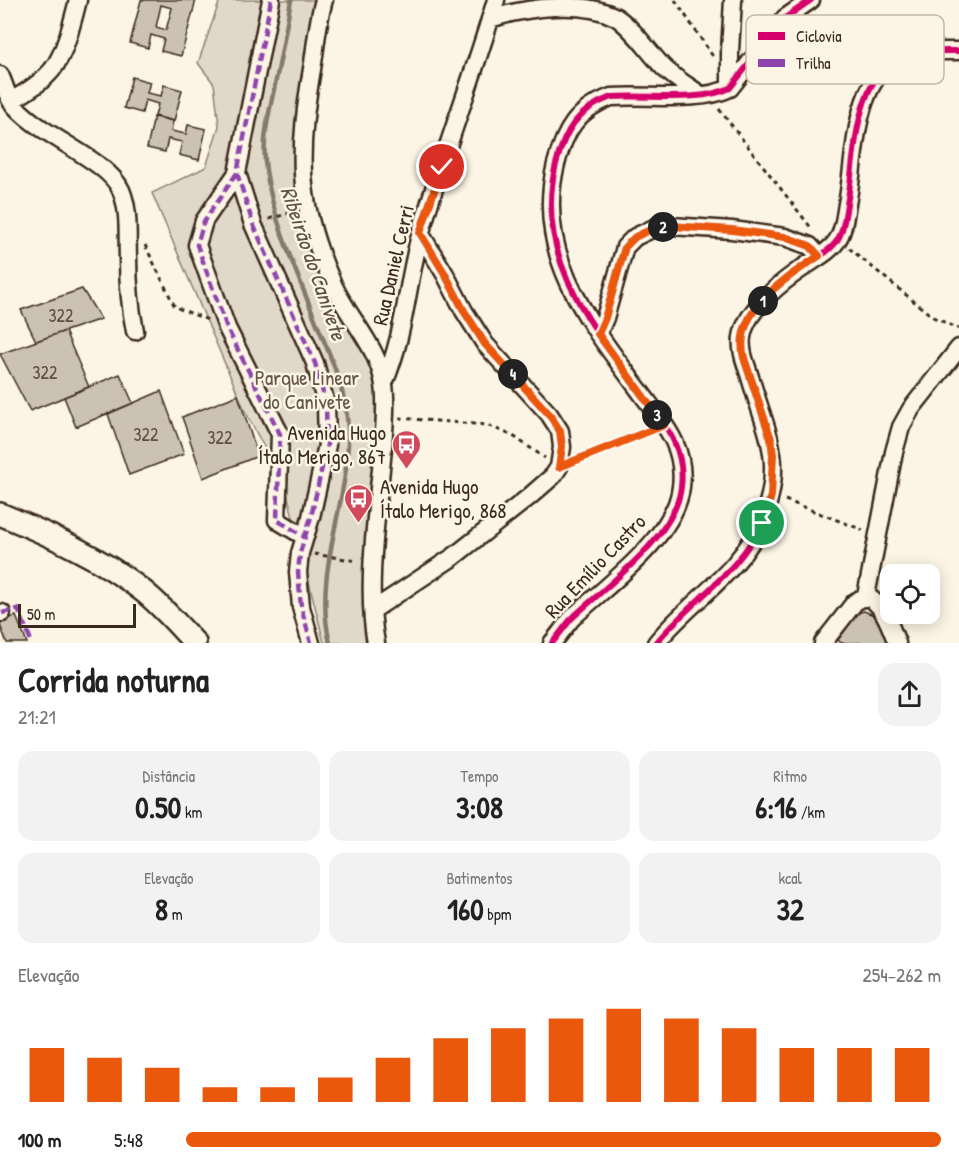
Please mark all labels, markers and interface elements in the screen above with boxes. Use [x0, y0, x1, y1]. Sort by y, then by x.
legend [746, 15, 944, 84]
text: Ciclovia [796, 25, 842, 47]
text: Trilha [796, 52, 830, 74]
pin [416, 141, 467, 192]
icon: check [425, 150, 458, 183]
water label: Ribeirão do Canivete [274, 182, 355, 345]
street label: Rua Daniel Cerri [365, 202, 421, 328]
pin: 2 [648, 212, 678, 242]
text: 2 [659, 216, 667, 238]
pin: 1 [748, 286, 778, 316]
text: 1 [760, 290, 766, 312]
house number: 322 [49, 303, 74, 328]
pin: 4 [498, 359, 528, 389]
house number: 322 [33, 360, 58, 385]
park label: Parque Linear do Canivete [255, 363, 359, 416]
text: 4 [510, 363, 516, 385]
pin: 3 [642, 400, 672, 430]
text: 3 [653, 404, 661, 426]
place label: Avenida Hugo Ítalo Merigo, 867 [258, 418, 386, 471]
house number: 322 [134, 422, 159, 447]
house number: 322 [208, 425, 233, 450]
bus stop icon: Avenida Hugo Ítalo Merigo, 867 [391, 428, 423, 470]
place label: Avenida Hugo Ítalo Merigo, 868 [380, 472, 506, 525]
bus stop icon: Avenida Hugo Ítalo Merigo, 868 [343, 482, 375, 524]
pin [736, 497, 787, 548]
icon: arrive [745, 506, 778, 539]
street label: Rua Emílio Castro [538, 508, 652, 624]
map controls [880, 564, 940, 624]
button: locate [880, 564, 940, 624]
scale bar [18, 601, 136, 628]
text: 50 m [27, 603, 56, 625]
text: Corrida noturna [18, 658, 209, 702]
button: share [878, 663, 941, 726]
text: 21:21 [18, 703, 56, 730]
text: Distância [143, 765, 195, 787]
text: Tempo [460, 765, 499, 787]
text: Ritmo [773, 765, 807, 787]
text: 0.50 [135, 787, 181, 827]
text: 3:08 [456, 787, 503, 827]
text: 6:16 [755, 787, 797, 827]
text: km [181, 801, 202, 823]
text: /km [797, 801, 825, 823]
text: Elevação [144, 867, 193, 889]
text: Batimentos [446, 867, 513, 889]
text: kcal [778, 867, 802, 889]
text: 8 [155, 889, 168, 929]
text: 160 [447, 889, 484, 929]
text: 32 [776, 889, 804, 929]
text: m [168, 903, 183, 925]
text: bpm [484, 903, 512, 925]
text: Elevação [18, 961, 80, 988]
text: 254–262 m [862, 961, 941, 988]
text: 100 m [18, 1126, 61, 1153]
text: 5:48 [114, 1126, 143, 1153]

